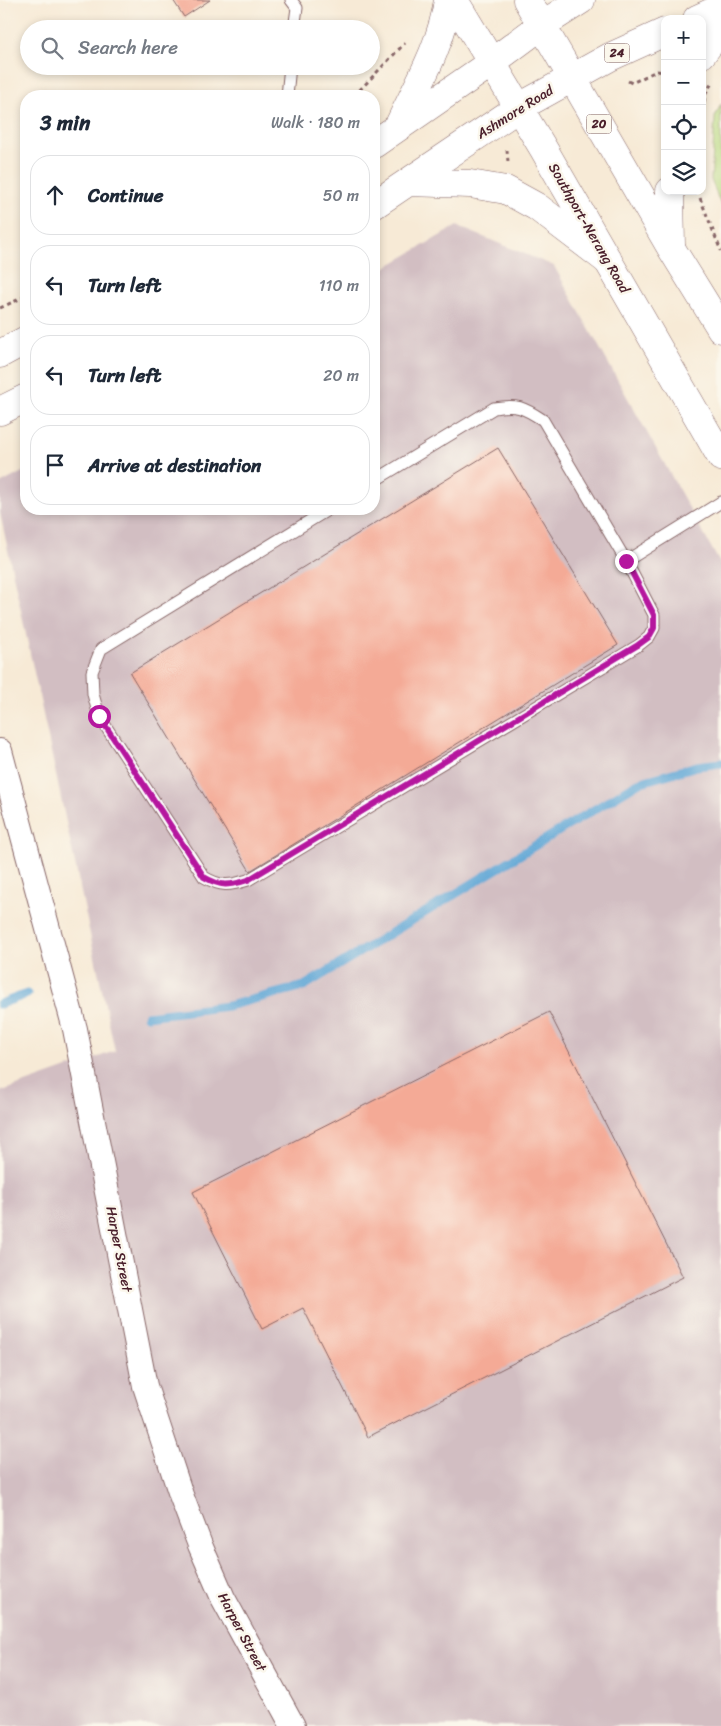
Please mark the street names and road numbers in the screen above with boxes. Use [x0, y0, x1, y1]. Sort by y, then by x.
road number: 24 [604, 44, 630, 62]
street label: Ashmore Road [471, 77, 560, 146]
road number: 20 [586, 115, 612, 134]
street label: Southport-Nerang Road [541, 158, 637, 299]
street label: Harper Street [98, 1204, 140, 1295]
street label: Harper Street [211, 1588, 274, 1677]

